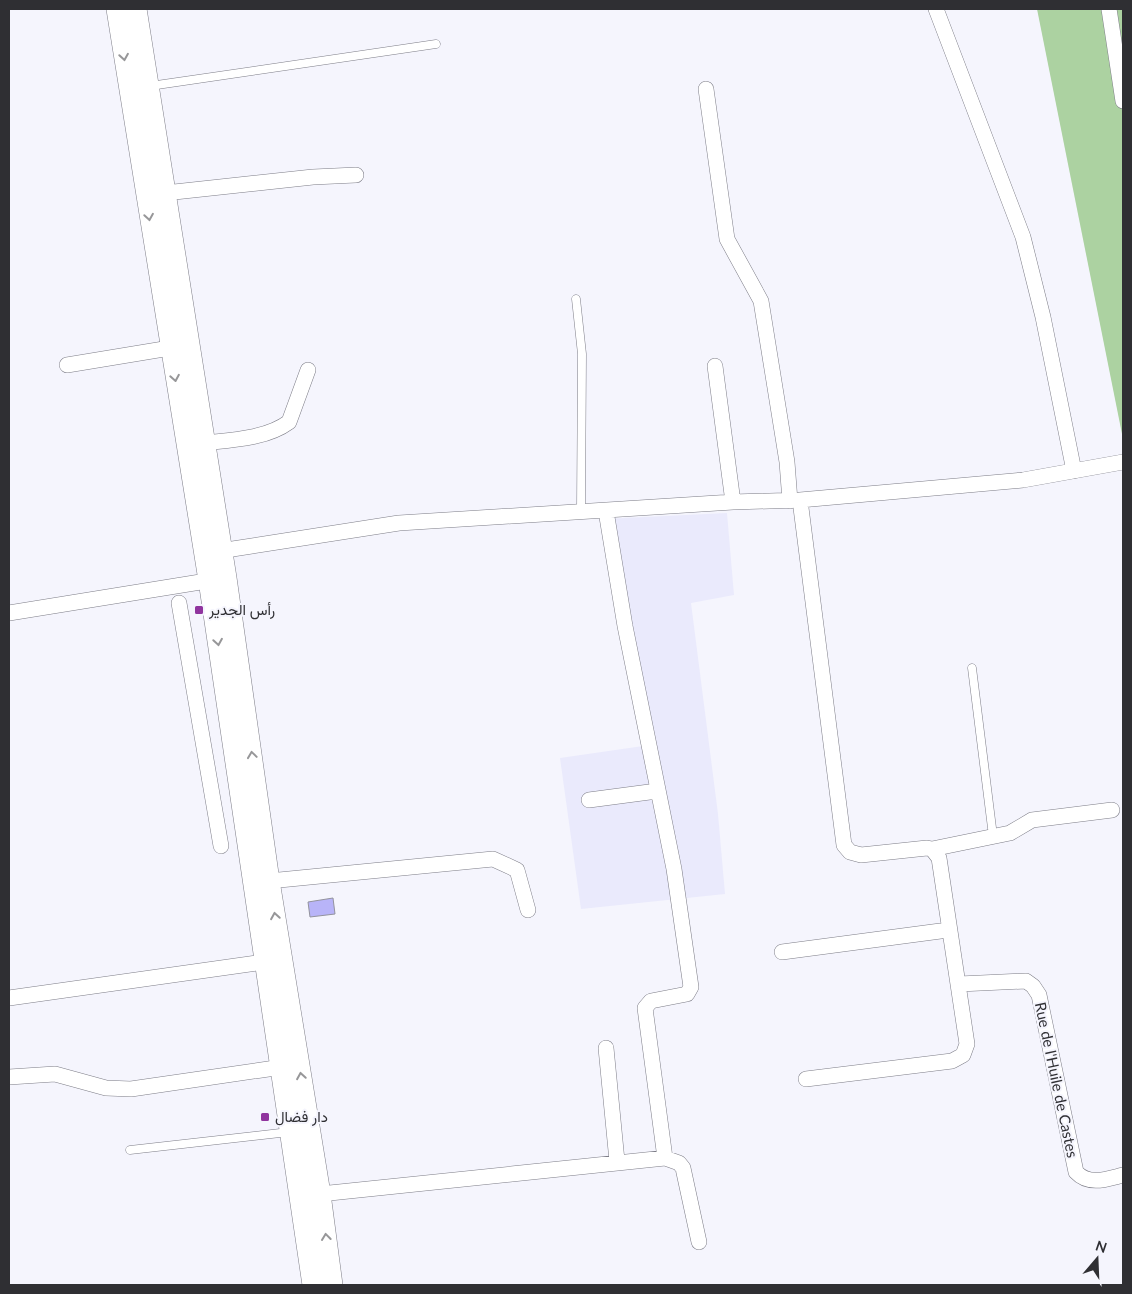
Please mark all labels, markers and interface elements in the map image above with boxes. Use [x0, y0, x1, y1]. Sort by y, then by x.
one-way arrow [119, 53, 129, 61]
one-way arrow [144, 213, 154, 222]
one-way arrow [169, 374, 179, 382]
place label: رأس الجدير [208, 600, 275, 620]
marker: رأس الجدير [193, 604, 205, 616]
one-way arrow [212, 638, 223, 646]
one-way arrow [247, 751, 257, 760]
one-way arrow [270, 912, 280, 920]
street label: Rue de l'Huile de Castes [1032, 1000, 1082, 1159]
one-way arrow [297, 1072, 307, 1081]
place label: دار فضال [275, 1107, 328, 1126]
marker: دار فضال [259, 1111, 271, 1123]
one-way arrow [321, 1233, 331, 1241]
north arrow [1072, 1234, 1122, 1284]
text: N [1094, 1236, 1109, 1256]

